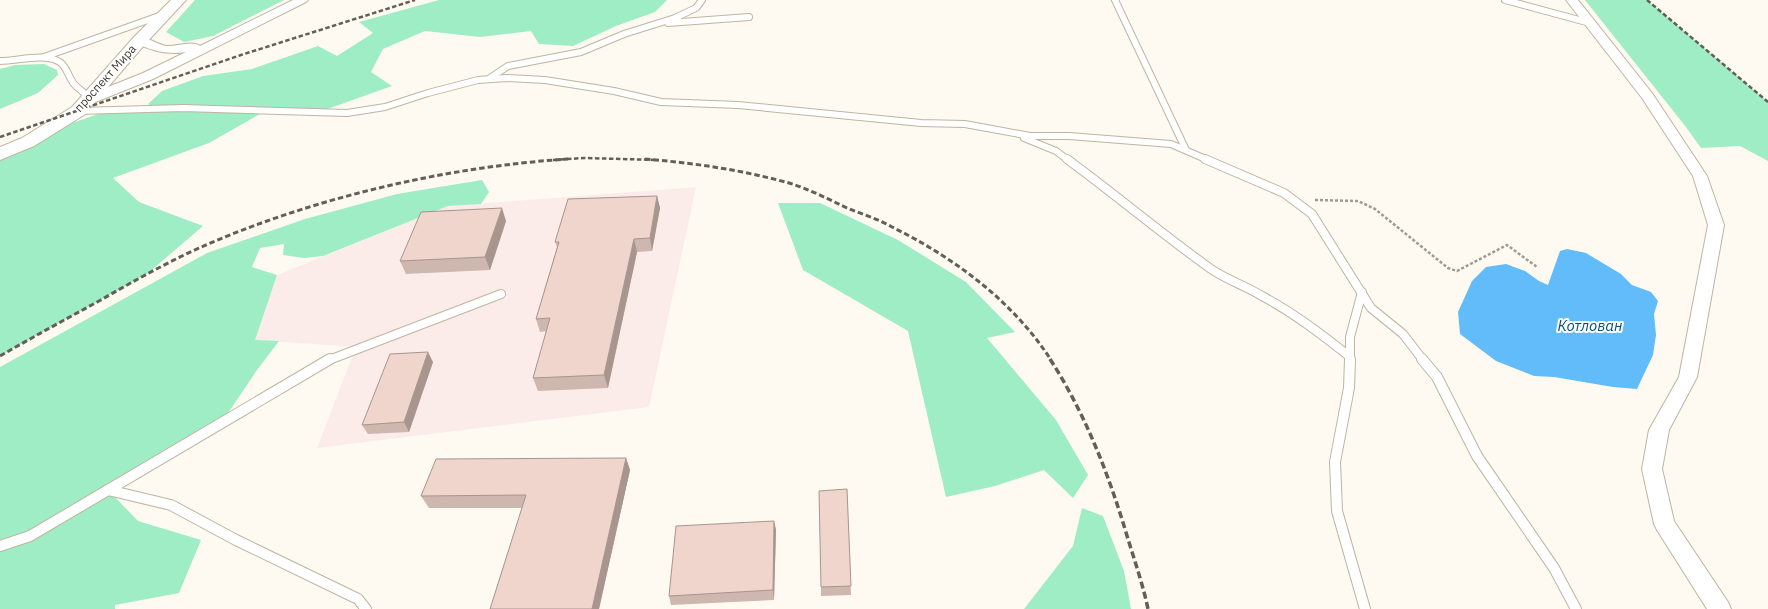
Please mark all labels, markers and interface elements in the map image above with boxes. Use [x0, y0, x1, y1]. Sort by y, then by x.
street label: проспект Мира [71, 41, 140, 115]
water label: Котлован [1558, 316, 1622, 335]

